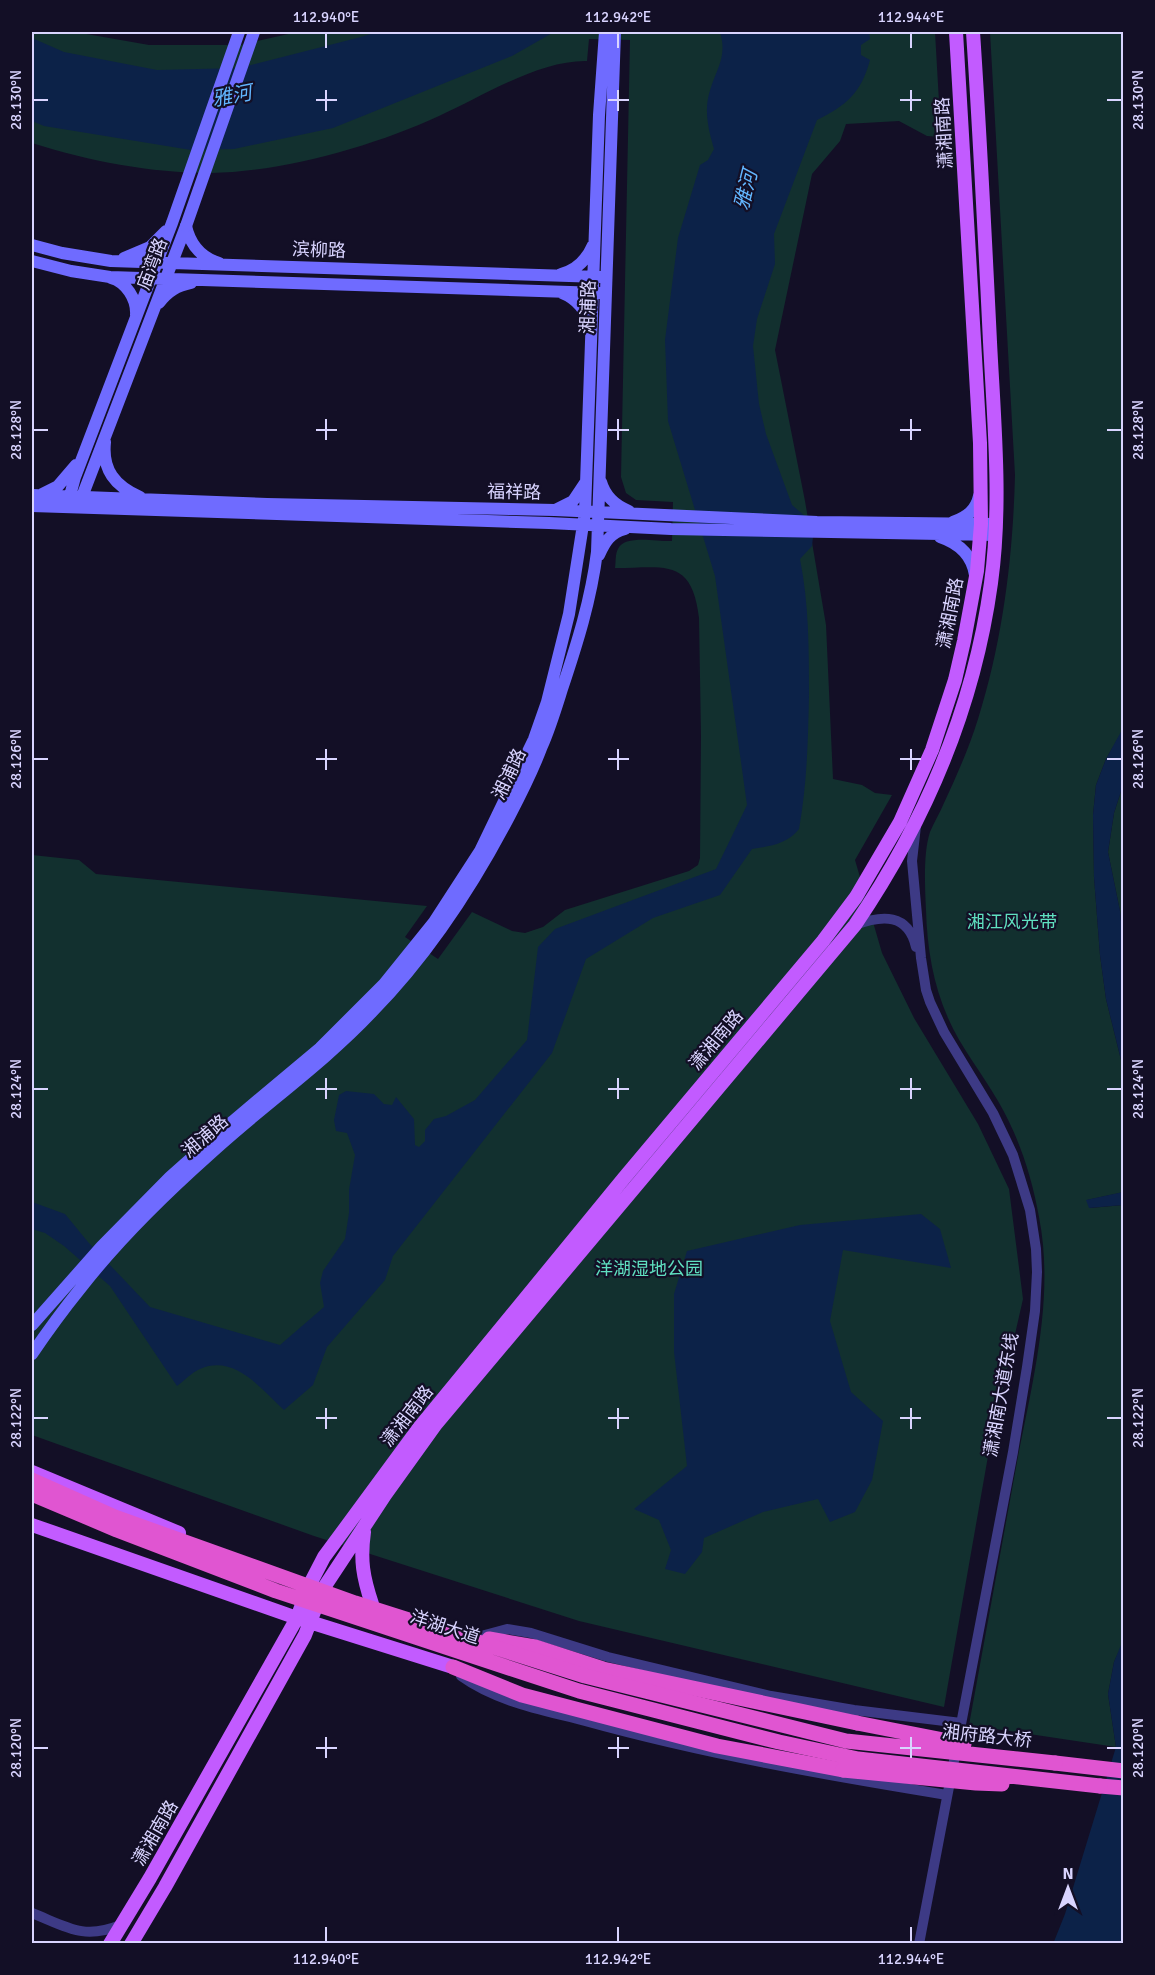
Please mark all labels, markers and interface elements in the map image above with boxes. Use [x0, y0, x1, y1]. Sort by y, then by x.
text: 112.940°E [293, 8, 359, 26]
text: 112.942°E [585, 8, 651, 26]
text: 112.944°E [878, 8, 944, 26]
text: 28.130°N [7, 70, 25, 130]
text: 28.130°N [1129, 70, 1147, 130]
water label: 雅河 [210, 79, 258, 112]
street label: 潇湘南路 [931, 96, 957, 170]
water label: 雅河 [729, 164, 764, 212]
street label: 庙湾路 [132, 235, 172, 293]
street label: 滨柳路 [292, 238, 346, 262]
street label: 湘浦路 [576, 280, 600, 334]
text: 28.128°N [7, 400, 25, 460]
text: 28.128°N [1129, 400, 1147, 460]
street label: 福祥路 [487, 481, 541, 503]
street label: 潇湘南路 [932, 576, 968, 650]
text: 28.126°N [7, 729, 25, 789]
text: 28.126°N [1129, 729, 1147, 789]
street label: 湘浦路 [488, 745, 530, 803]
park label: 湘江风光带 [967, 911, 1057, 933]
street label: 潇湘南路 [684, 1005, 748, 1075]
text: 28.124°N [7, 1059, 25, 1119]
text: 28.124°N [1129, 1059, 1147, 1119]
street label: 湘浦路 [177, 1110, 233, 1162]
park label: 洋湖湿地公园 [595, 1258, 703, 1280]
street label: 潇湘南大道东线 [979, 1331, 1023, 1459]
street label: 潇湘南路 [376, 1381, 438, 1451]
text: 28.122°N [7, 1388, 25, 1448]
text: 28.122°N [1129, 1388, 1147, 1448]
street label: 洋湖大道 [407, 1605, 483, 1649]
text: 28.120°N [7, 1718, 25, 1778]
text: 28.120°N [1129, 1718, 1147, 1778]
street label: 湘府路大桥 [941, 1720, 1033, 1752]
street label: 潇湘南路 [127, 1796, 183, 1870]
north arrow [1038, 1858, 1098, 1918]
text: N [1062, 1864, 1074, 1884]
text: 112.940°E [293, 1950, 359, 1968]
text: 112.942°E [585, 1950, 651, 1968]
text: 112.944°E [878, 1950, 944, 1968]

